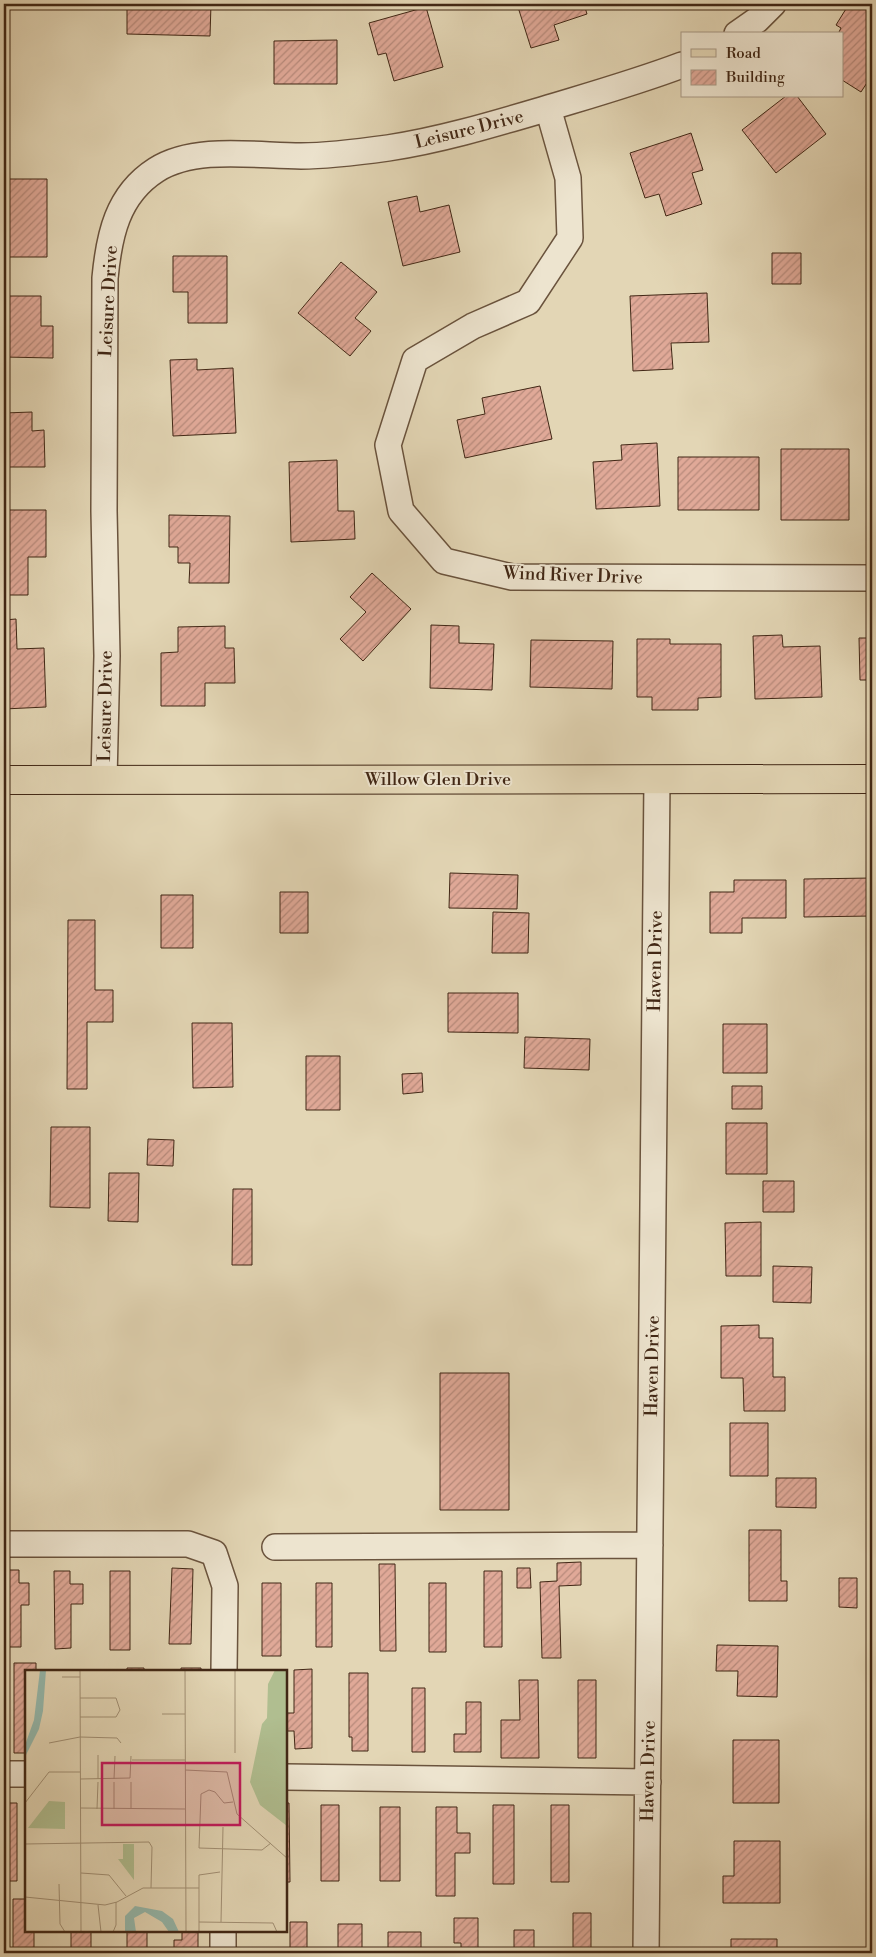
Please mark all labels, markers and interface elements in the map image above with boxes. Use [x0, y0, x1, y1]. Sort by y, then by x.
legend [681, 32, 844, 98]
text: Road [726, 44, 761, 63]
text: Building [725, 68, 785, 87]
street label: Leisure Drive [412, 105, 526, 154]
street label: Leisure Drive [94, 245, 123, 357]
street label: Wind River Drive [502, 562, 643, 589]
street label: Leisure Drive [93, 650, 118, 762]
street label: Willow Glen Drive [364, 768, 511, 791]
street label: Haven Drive [643, 910, 668, 1012]
street label: Haven Drive [640, 1315, 665, 1417]
inset map [25, 1670, 288, 1932]
street label: Haven Drive [636, 1720, 661, 1822]

